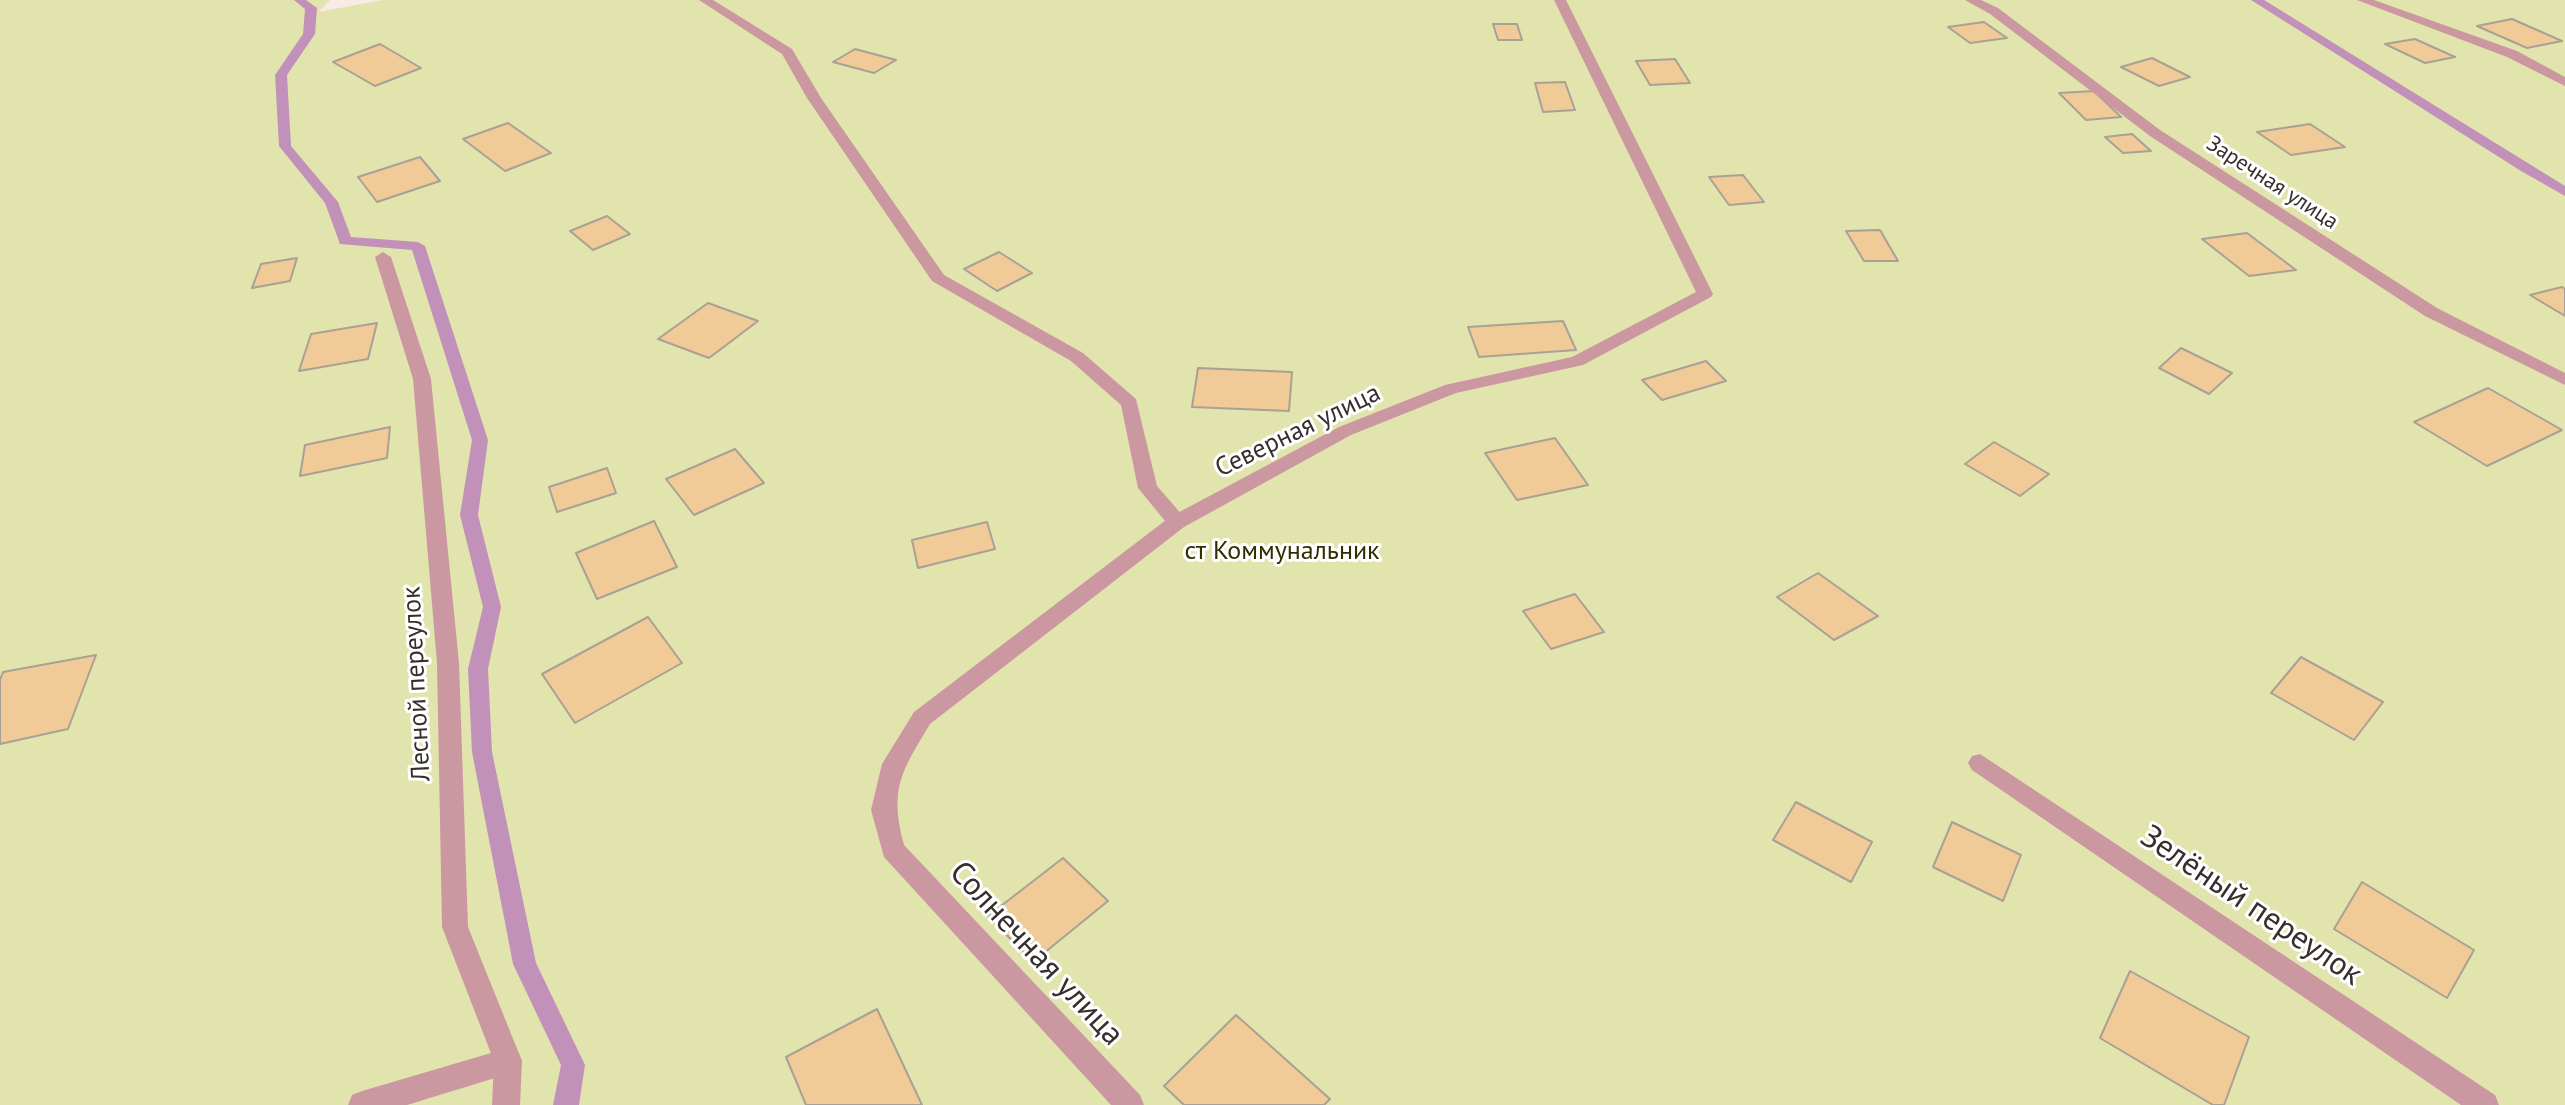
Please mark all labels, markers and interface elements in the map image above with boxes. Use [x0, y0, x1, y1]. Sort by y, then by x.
street label: Заречная улица [2201, 131, 2343, 235]
street label: Северная улица [1210, 378, 1386, 484]
park label: ст Коммунальник [1184, 536, 1380, 568]
street label: Лесной переулок [396, 586, 438, 782]
street label: Зелёный переулок [2133, 818, 2369, 994]
street label: Солнечная улица [941, 854, 1131, 1054]

